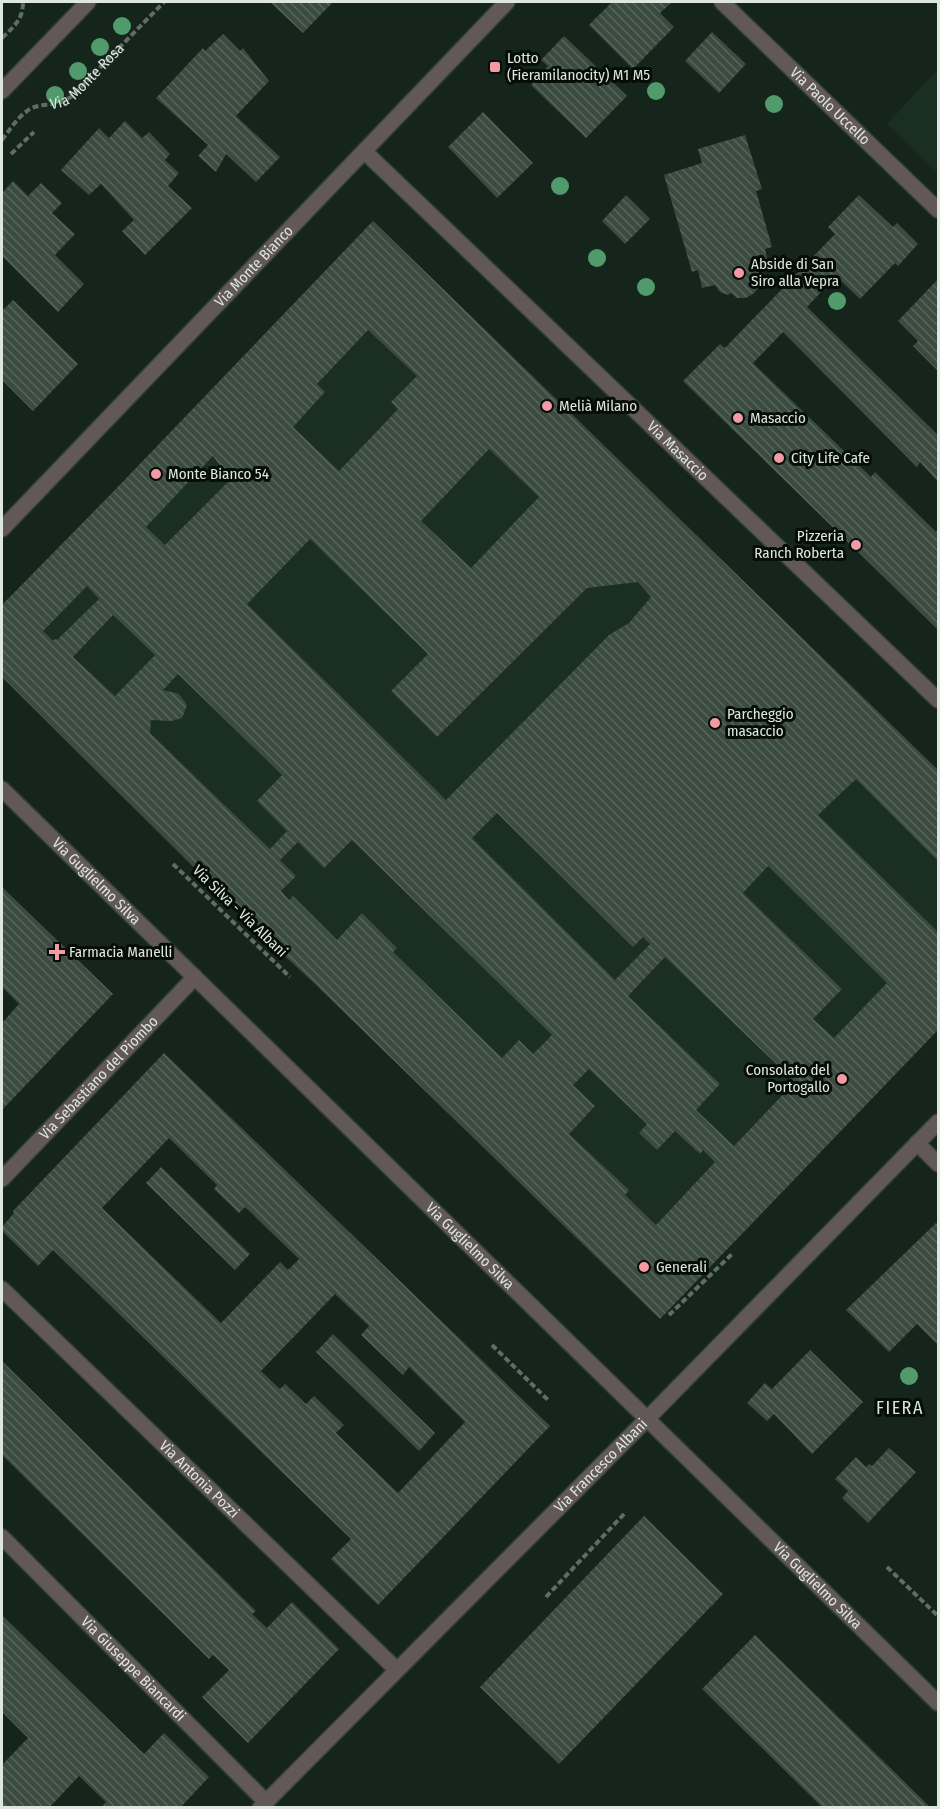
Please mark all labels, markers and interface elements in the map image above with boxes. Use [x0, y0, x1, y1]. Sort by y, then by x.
street label: Via Monte Rosa [49, 39, 128, 113]
place label: Lotto (Fieramilanocity) M1 M5 [507, 49, 650, 84]
marker: Lotto (Fieramilanocity) M1 M5 [488, 60, 502, 74]
street label: Via Paolo Uccello [786, 63, 874, 149]
street label: Via Monte Bianco [211, 222, 297, 311]
place label: Abside di San Siro alla Vepra [751, 255, 839, 290]
marker: Abside di San Siro alla Vepra [732, 266, 746, 280]
place label: Melià Milano [559, 397, 637, 415]
marker: Melià Milano [540, 399, 554, 413]
place label: Masaccio [750, 409, 806, 427]
marker: Masaccio [731, 411, 745, 425]
street label: Via Masaccio [643, 417, 712, 485]
place label: City Life Cafe [791, 449, 870, 467]
marker: City Life Cafe [772, 451, 786, 465]
place label: Monte Bianco 54 [168, 465, 269, 483]
marker: Monte Bianco 54 [149, 467, 163, 481]
place label: Pizzeria Ranch Roberta [754, 527, 844, 562]
marker: Pizzeria Ranch Roberta [849, 538, 863, 552]
place label: Parcheggio masaccio [727, 705, 794, 740]
marker: Parcheggio masaccio [708, 716, 722, 730]
street label: Via Guglielmo Silva [48, 834, 145, 928]
street label: Via Silva - Via Albani [189, 861, 291, 961]
place label: Farmacia Manelli [69, 943, 172, 961]
marker: Farmacia Manelli [50, 945, 64, 959]
street label: Via Sebastiano del Piombo [36, 1012, 162, 1143]
place label: Consolato del Portogallo [746, 1061, 830, 1096]
marker: Consolato del Portogallo [835, 1072, 849, 1086]
street label: Via Guglielmo Silva [422, 1199, 518, 1293]
place label: Generali [656, 1258, 707, 1276]
marker: Generali [637, 1260, 651, 1274]
district label: FIERA [876, 1397, 924, 1419]
street label: Via Francesco Albani [550, 1415, 651, 1516]
street label: Via Antonia Pozzi [155, 1437, 243, 1522]
street label: Via Guglielmo Silva [770, 1538, 866, 1633]
street label: Via Giuseppe Biancardi [77, 1613, 189, 1725]

